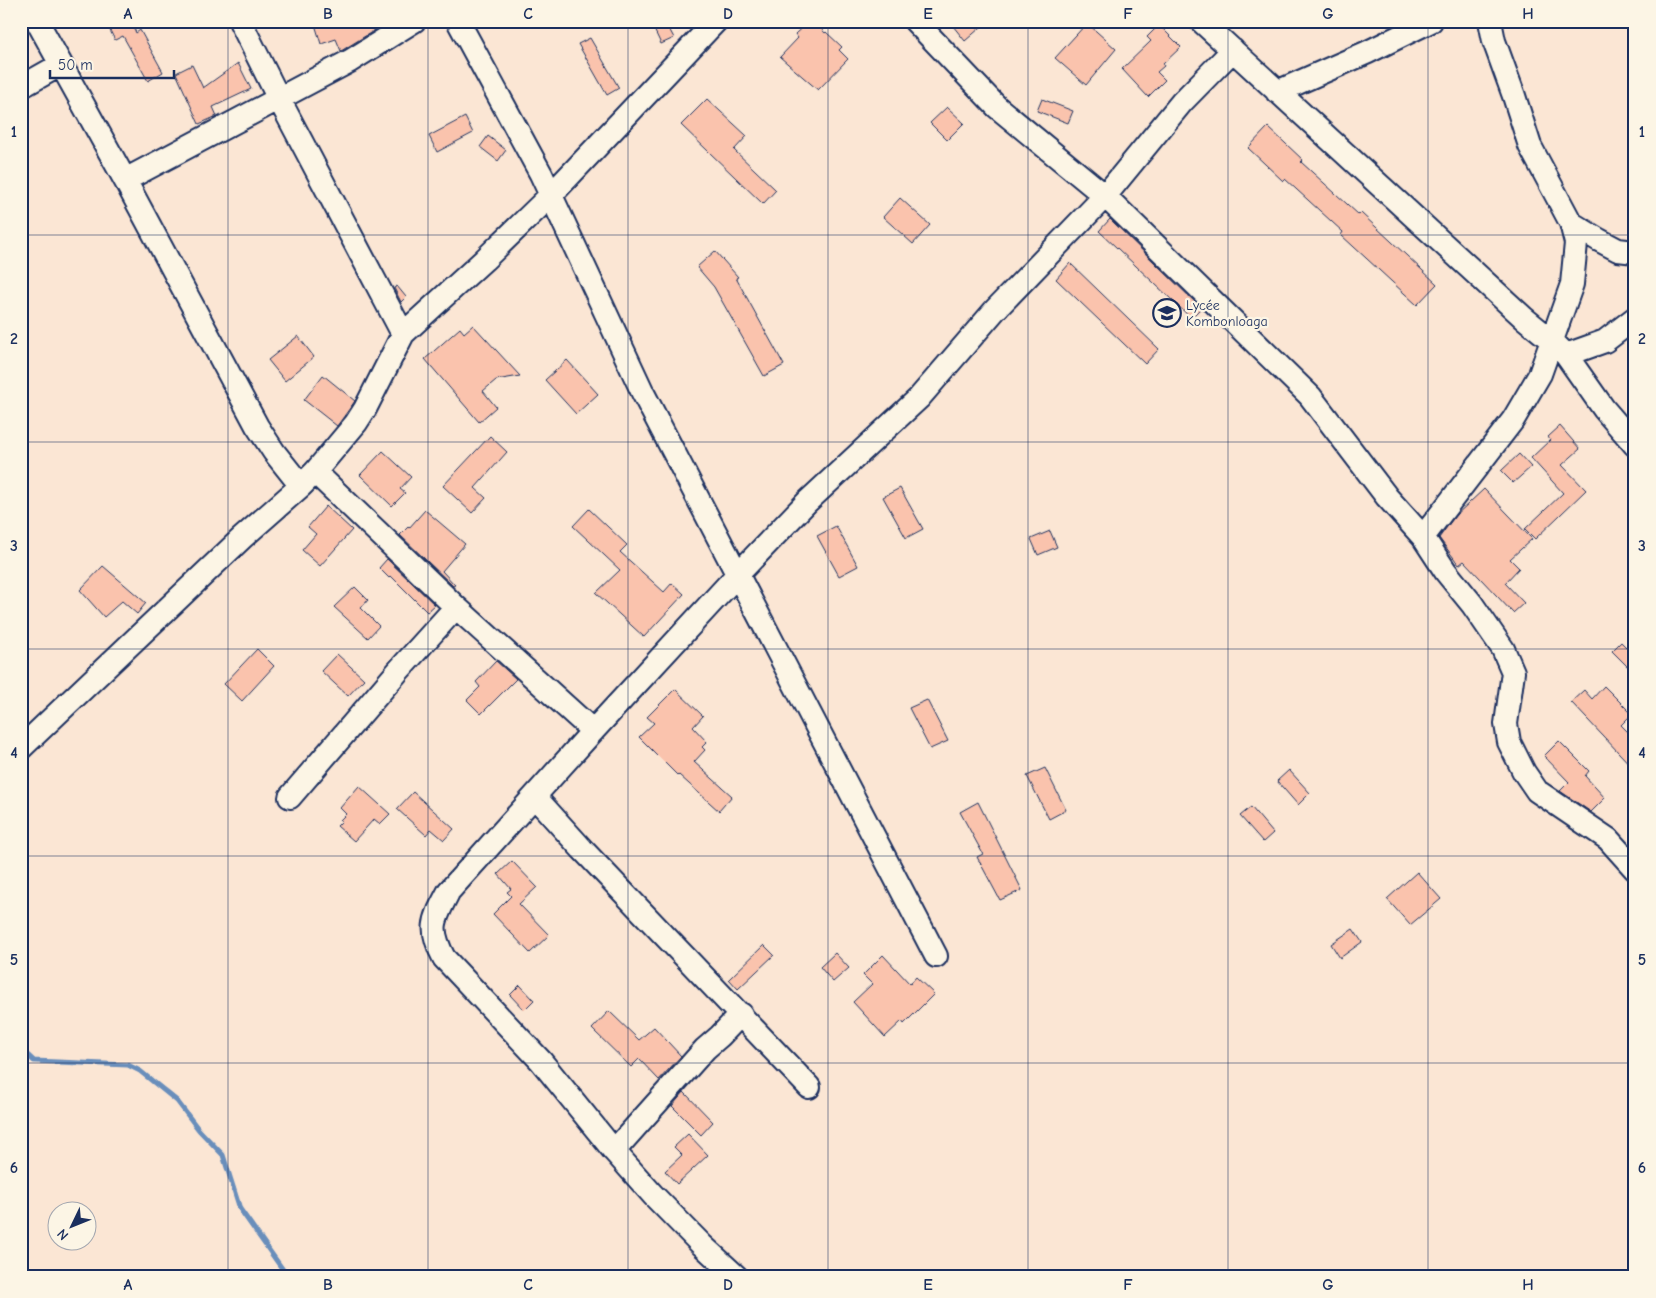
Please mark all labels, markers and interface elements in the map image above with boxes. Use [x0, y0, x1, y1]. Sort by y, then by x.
text: A [124, 5, 133, 23]
text: B [323, 5, 333, 23]
text: C [523, 5, 533, 23]
text: D [723, 5, 733, 23]
text: E [923, 5, 933, 23]
text: F [1123, 5, 1133, 23]
text: G [1322, 5, 1334, 23]
text: H [1522, 5, 1534, 23]
scale bar [50, 48, 174, 80]
text: 50 m [58, 56, 93, 74]
text: 1 [11, 123, 17, 141]
text: 1 [1639, 123, 1645, 141]
place label: Lycée Kombonloaga [1186, 297, 1268, 330]
school or university icon: Lycée Kombonloaga [1152, 298, 1182, 328]
text: 2 [10, 330, 18, 348]
text: 2 [1638, 330, 1646, 348]
text: 3 [10, 537, 18, 555]
text: 3 [1638, 537, 1646, 555]
text: 4 [10, 744, 18, 762]
text: 4 [1638, 744, 1646, 762]
text: 5 [10, 951, 18, 969]
text: 5 [1638, 951, 1646, 969]
text: 6 [10, 1159, 18, 1177]
text: 6 [1638, 1159, 1646, 1177]
north arrow [48, 1200, 98, 1250]
text: N [54, 1225, 72, 1244]
text: A [124, 1276, 133, 1294]
text: B [323, 1276, 333, 1294]
text: C [523, 1276, 533, 1294]
text: D [723, 1276, 733, 1294]
text: E [923, 1276, 933, 1294]
text: F [1123, 1276, 1133, 1294]
text: G [1322, 1276, 1334, 1294]
text: H [1522, 1276, 1534, 1294]

